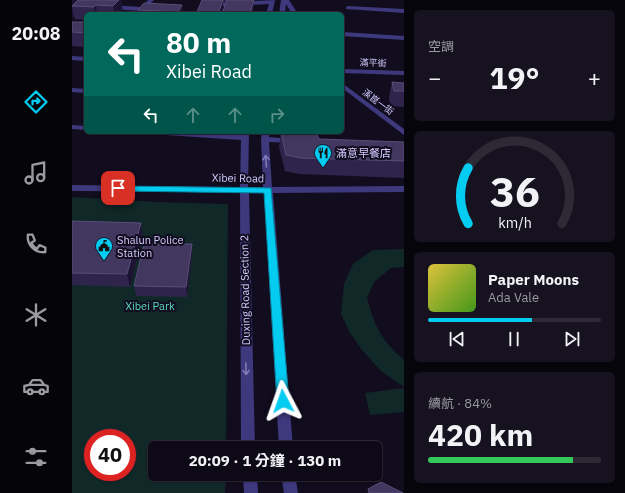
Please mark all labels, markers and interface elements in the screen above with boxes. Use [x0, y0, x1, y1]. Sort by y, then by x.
text: 20:08 [11, 22, 61, 45]
text: 80 m [166, 24, 231, 61]
icon: left [100, 28, 152, 80]
text: 空調 [428, 38, 454, 55]
street label: 滿平街 [359, 57, 387, 68]
text: 19° [489, 58, 540, 97]
text: Xibei Road [166, 60, 252, 83]
text: − [428, 63, 441, 92]
text: + [588, 63, 601, 92]
street label: 溪崑一街 [361, 86, 396, 117]
icon: directions [22, 88, 50, 116]
icon: left [140, 104, 162, 126]
icon: ahead [182, 104, 204, 126]
icon: ahead [224, 104, 246, 126]
icon: right [266, 104, 288, 126]
restaurant icon: 滿意早餐店 [313, 143, 333, 168]
place label: 滿意早餐店 [336, 146, 391, 160]
one-way arrow [262, 155, 269, 168]
icon: music [22, 159, 50, 187]
text: 36 [490, 164, 539, 218]
pin [101, 171, 135, 205]
street label: Xibei Road [212, 171, 264, 185]
icon: arrive [107, 177, 129, 199]
text: km/h [498, 213, 531, 232]
icon: phone [22, 230, 50, 258]
place label: Shalun Police Station [117, 233, 183, 260]
street label: Duxing Road Section 2 [237, 235, 253, 345]
public building icon: Shalun Police Station [94, 236, 114, 261]
text: Paper Moons [488, 270, 579, 289]
text: Ada Vale [488, 289, 539, 306]
park label: Xibei Park [125, 299, 175, 313]
icon: climate [22, 301, 50, 329]
icon: previous [446, 328, 468, 350]
icon: pause [503, 328, 525, 350]
icon: next [561, 328, 583, 350]
one-way arrow [242, 362, 250, 375]
icon: car [22, 372, 50, 400]
position arrow [262, 380, 304, 422]
text: 續航 · 84% [428, 395, 492, 412]
text: 420 km [428, 415, 533, 454]
speed limit sign: 40 [84, 429, 136, 481]
icon: filters [22, 443, 50, 471]
text: 20:09 · 1 分鐘 · 130 m [189, 451, 341, 470]

